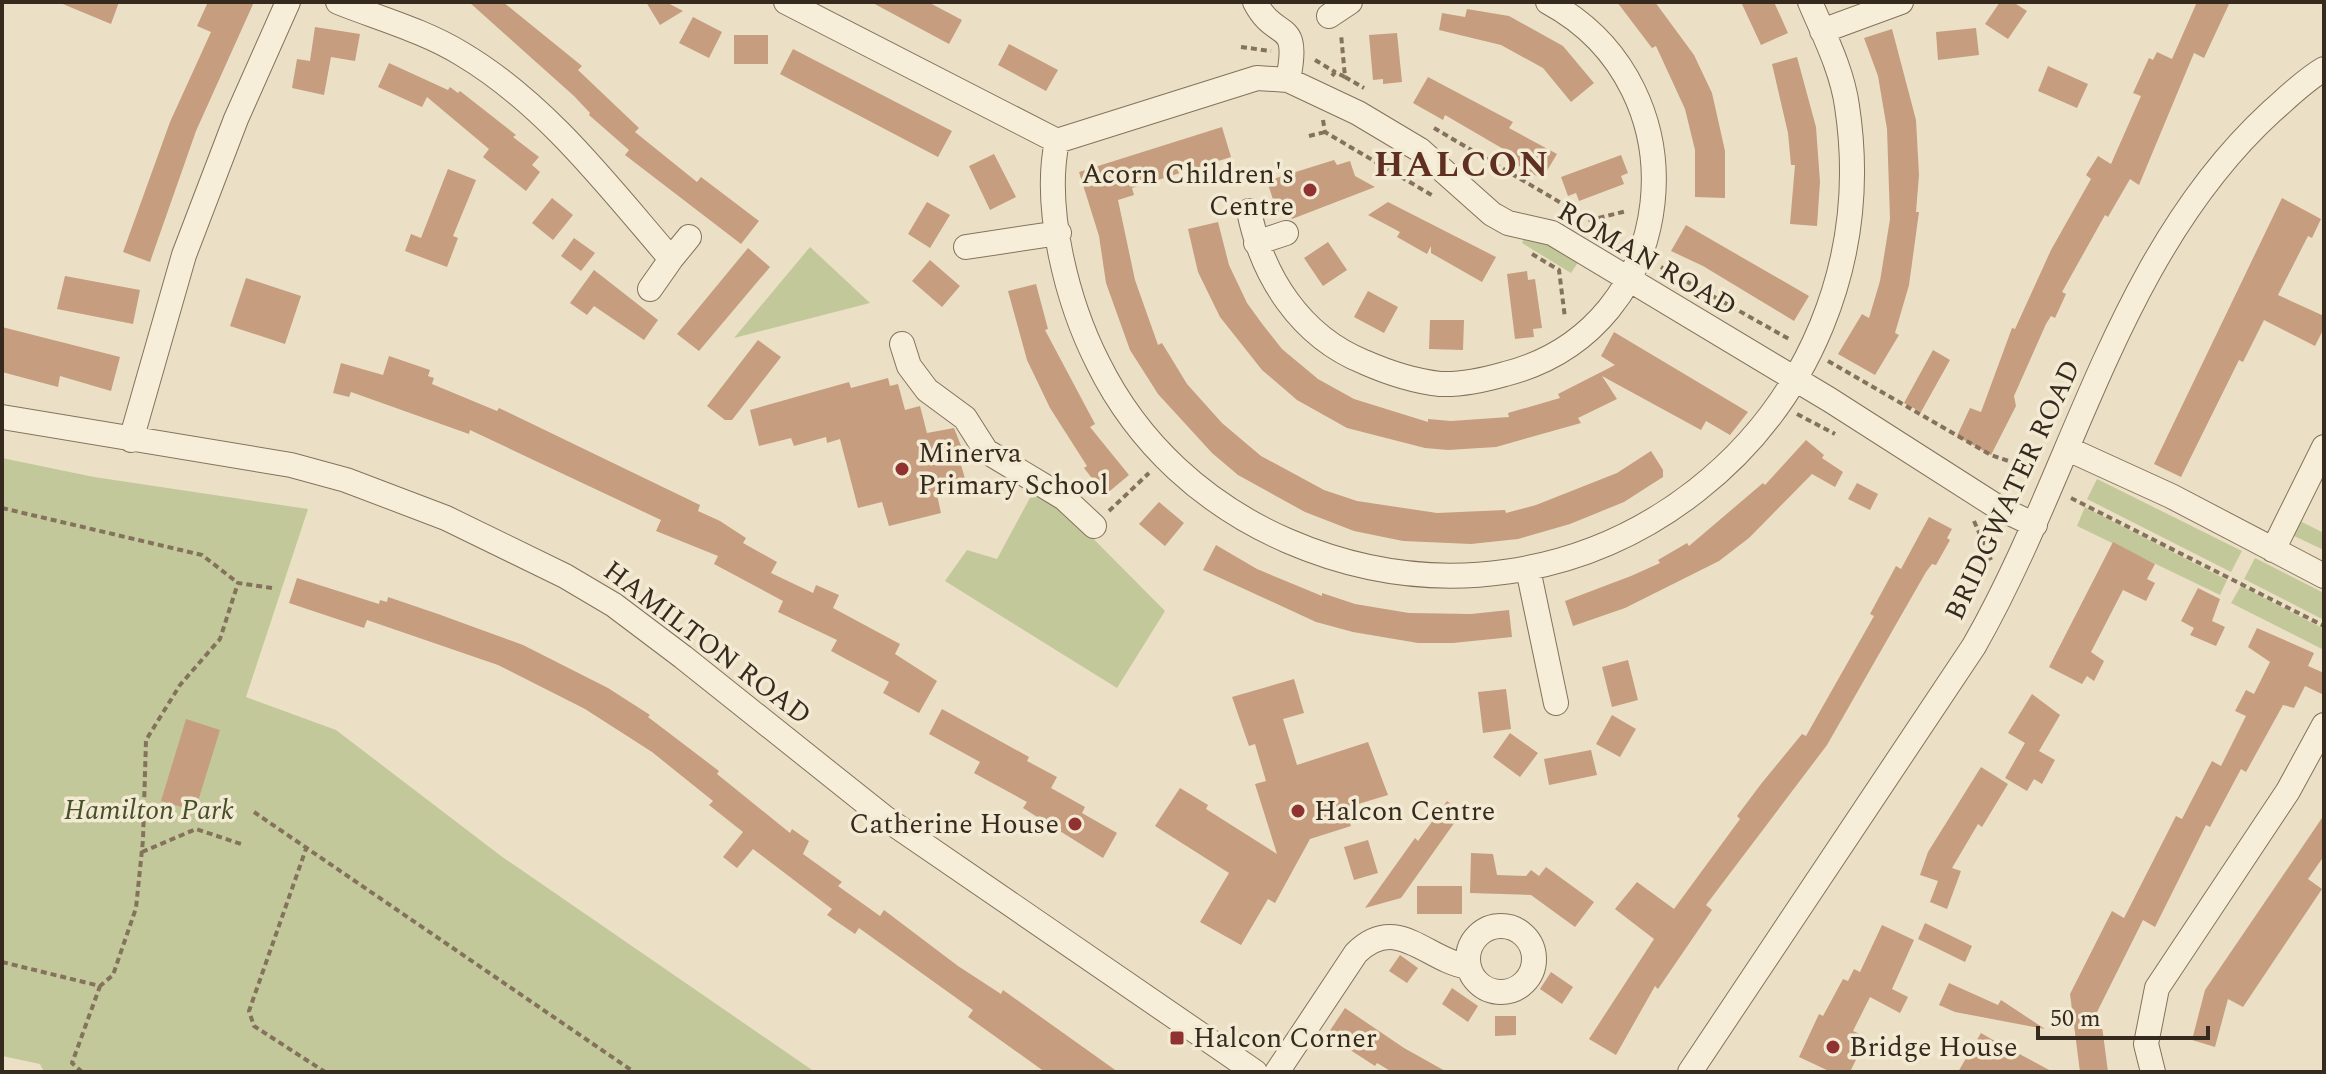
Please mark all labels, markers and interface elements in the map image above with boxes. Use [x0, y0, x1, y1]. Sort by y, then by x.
district label: HALCON [1374, 138, 1550, 193]
place label: Acorn Children's Centre [1081, 153, 1294, 228]
marker: Acorn Children's Centre [1301, 181, 1319, 199]
street label: ROMAN ROAD [1549, 190, 1745, 328]
street label: BRIDGWATER ROAD [1934, 353, 2092, 627]
place label: Minerva Primary School [918, 432, 1108, 507]
marker: Minerva Primary School [893, 460, 911, 478]
street label: HAMILTON ROAD [594, 550, 820, 736]
park label: Hamilton Park [64, 789, 234, 832]
place label: Halcon Centre [1314, 790, 1495, 833]
marker: Halcon Centre [1289, 802, 1307, 820]
place label: Catherine House [849, 803, 1059, 846]
marker: Catherine House [1066, 815, 1084, 833]
scale bar [2038, 990, 2208, 1040]
text: 50 m [2050, 1001, 2101, 1037]
place label: Halcon Corner [1193, 1017, 1377, 1060]
place label: Bridge House [1849, 1026, 2018, 1069]
marker: Halcon Corner [1168, 1029, 1186, 1047]
marker: Bridge House [1824, 1038, 1842, 1056]

